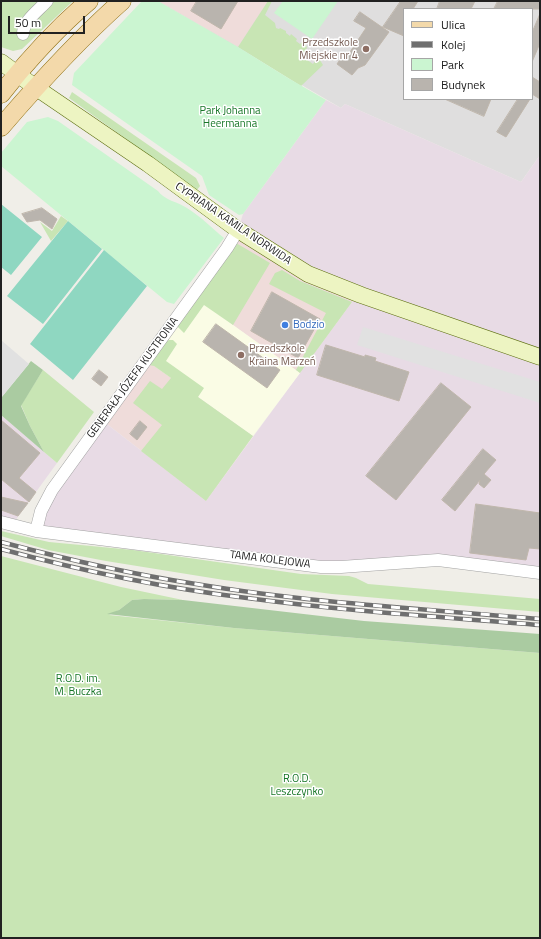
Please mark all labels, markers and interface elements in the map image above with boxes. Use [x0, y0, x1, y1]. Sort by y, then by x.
scale bar [10, 8, 87, 34]
legend [403, 8, 533, 100]
text: 50 m [15, 13, 41, 32]
text: Ulica [441, 15, 465, 34]
text: Kolej [441, 35, 465, 54]
place label: Przedszkole Miejskie nr 4 [299, 36, 358, 62]
marker: Przedszkole Miejskie nr 4 [361, 44, 371, 54]
text: Park [441, 55, 464, 74]
text: Budynek [441, 75, 485, 94]
park label: Park Johanna Heermanna [199, 104, 261, 130]
street label: CYPRIANA KAMILA NORWIDA [172, 180, 294, 268]
street label: GENERAŁA JÓZEFA KUSTRONIA [85, 315, 181, 441]
place label: Bodzio [293, 318, 325, 332]
marker: Bodzio [280, 320, 290, 330]
place label: Przedszkole Kraina Marzeń [249, 342, 316, 368]
marker: Przedszkole Kraina Marzeń [236, 350, 246, 360]
street label: TAMA KOLEJOWA [229, 549, 311, 571]
park label: R.O.D. im. M. Buczka [54, 672, 102, 698]
park label: R.O.D. Leszczynko [271, 772, 323, 798]

